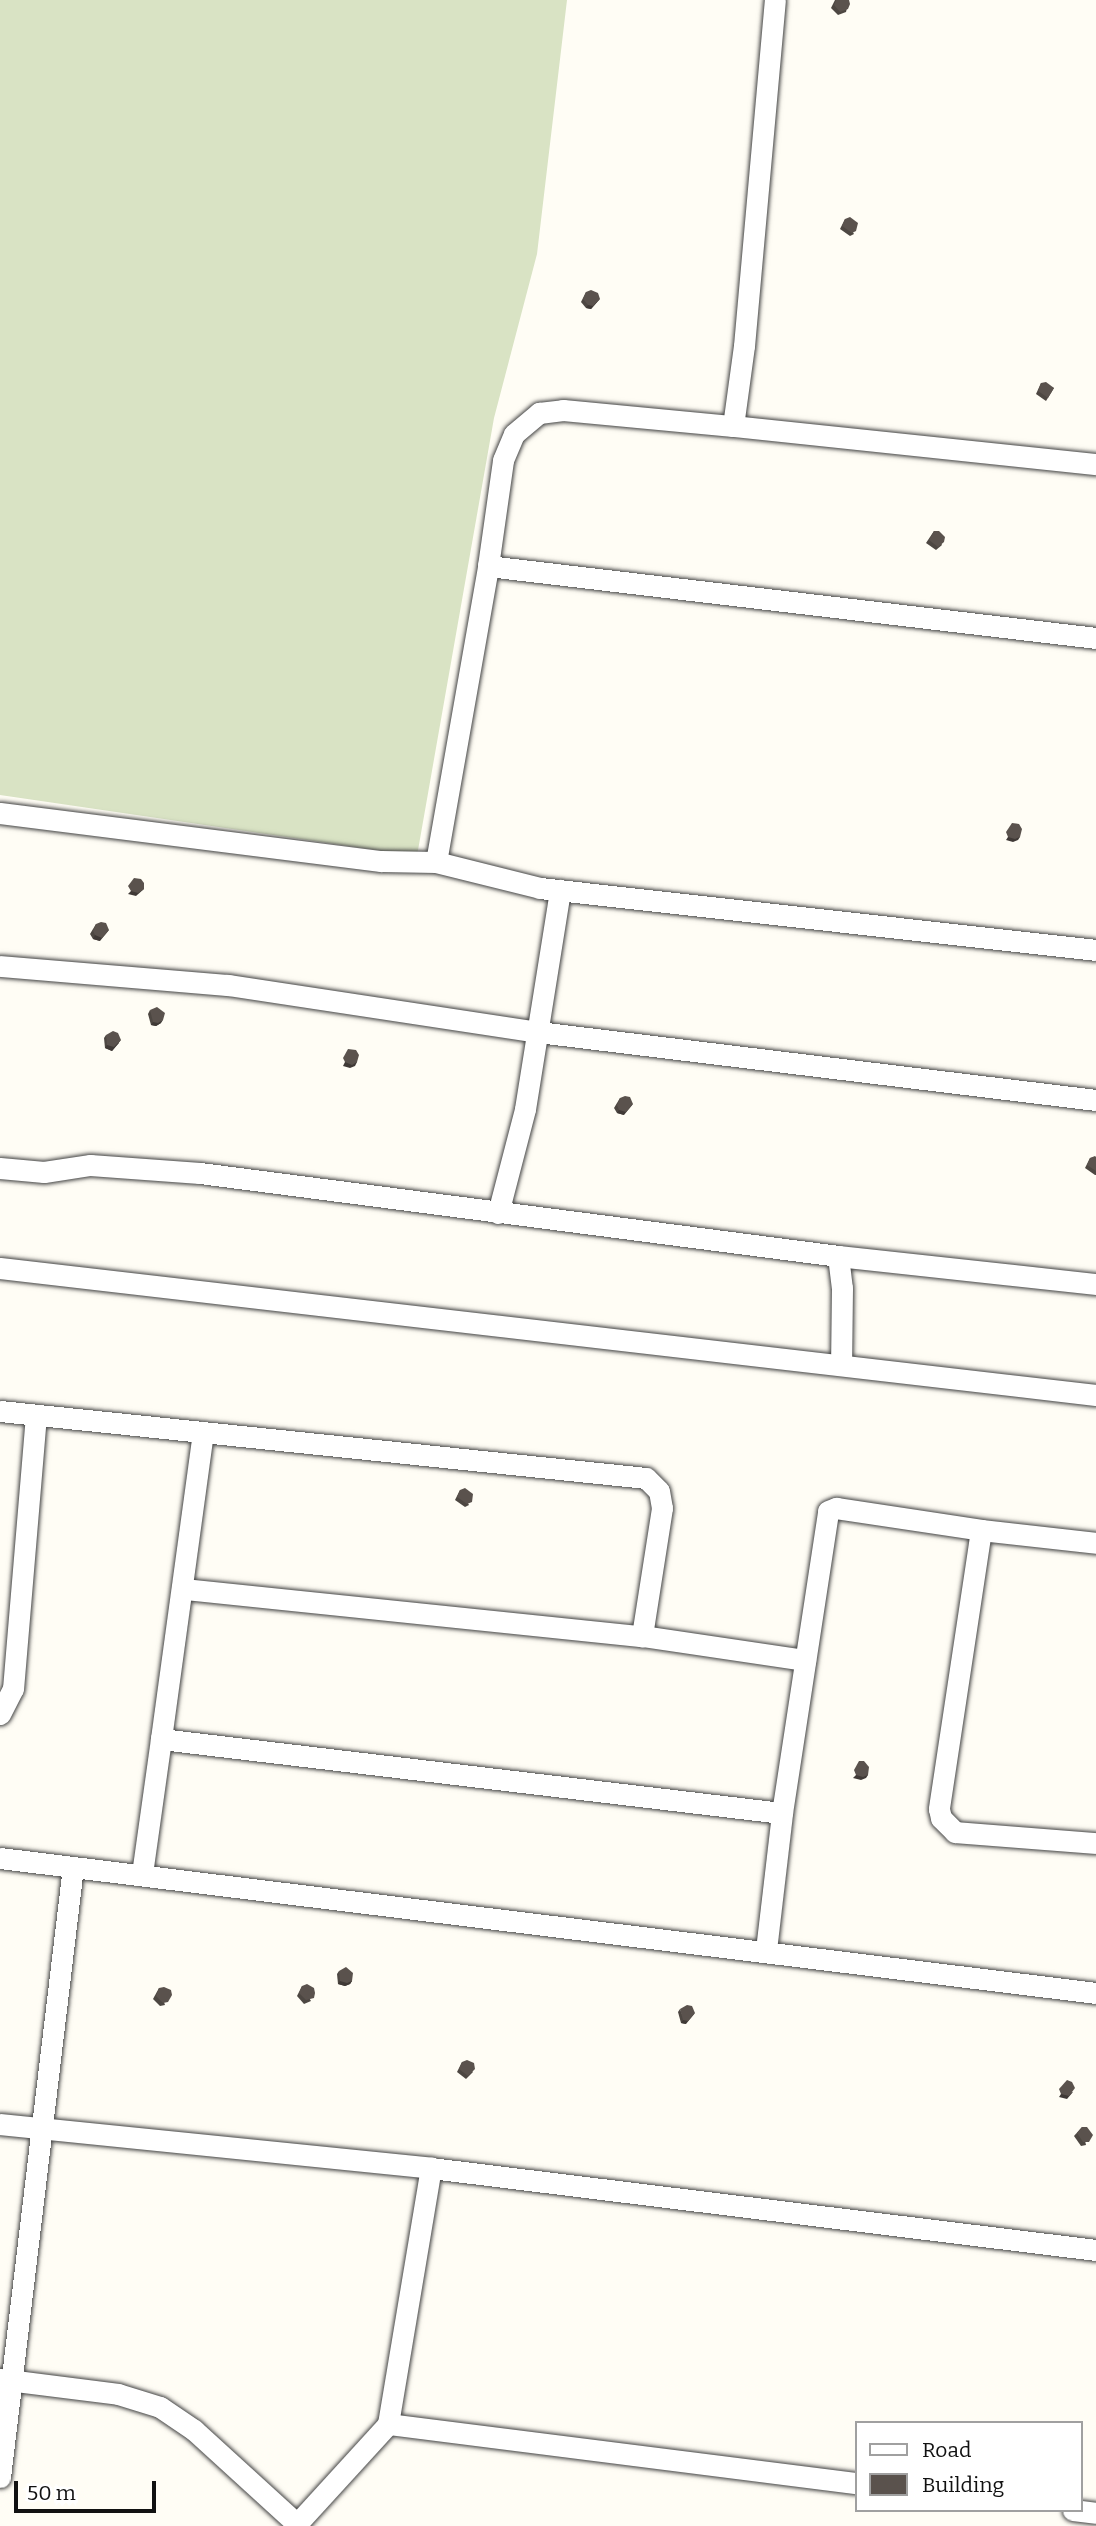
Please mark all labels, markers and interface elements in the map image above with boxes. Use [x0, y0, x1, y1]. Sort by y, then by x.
legend [855, 2421, 1082, 2512]
text: Road [922, 2437, 971, 2463]
scale bar [18, 2466, 159, 2510]
text: Building [922, 2472, 1004, 2498]
text: 50 m [27, 2480, 76, 2506]

